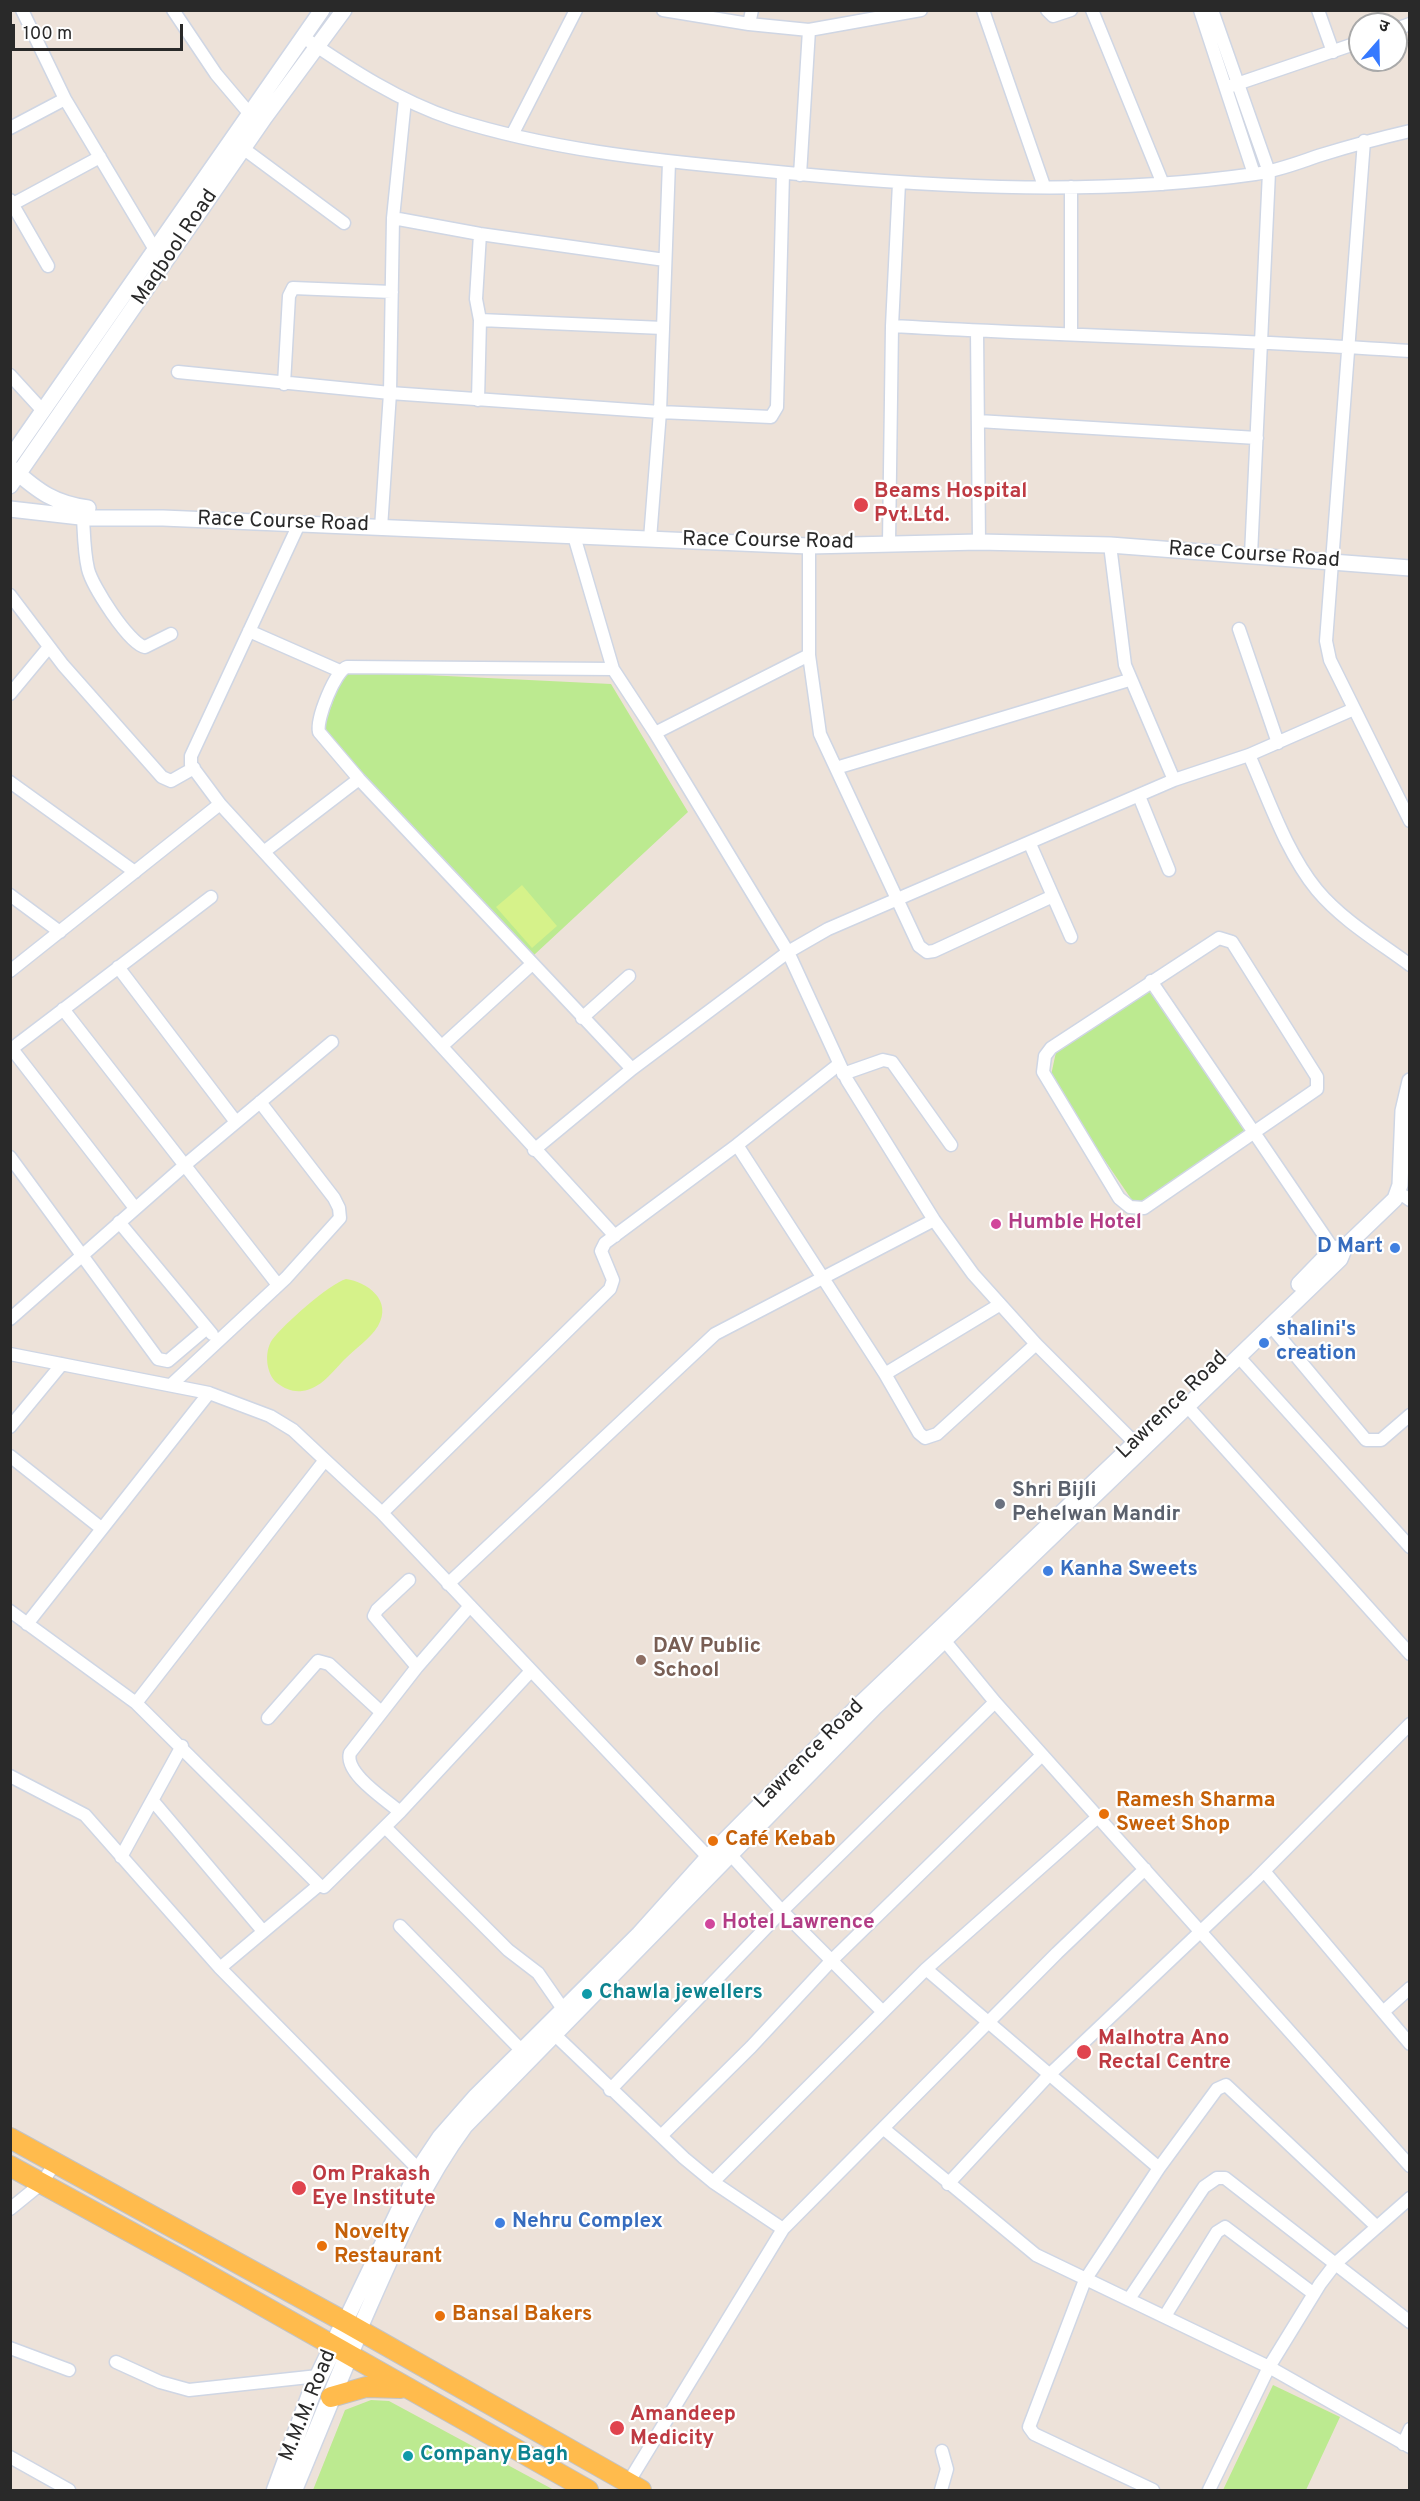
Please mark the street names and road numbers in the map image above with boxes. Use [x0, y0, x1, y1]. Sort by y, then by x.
street label: Maqbool Road [128, 185, 224, 311]
street label: Race Course Road [197, 507, 369, 539]
street label: Race Course Road [682, 528, 854, 556]
street label: Race Course Road [1167, 537, 1341, 575]
street label: Lawrence Road [1112, 1347, 1234, 1465]
street label: Lawrence Road [750, 1695, 870, 1815]
street label: M.M.M. Road [275, 2347, 343, 2465]

